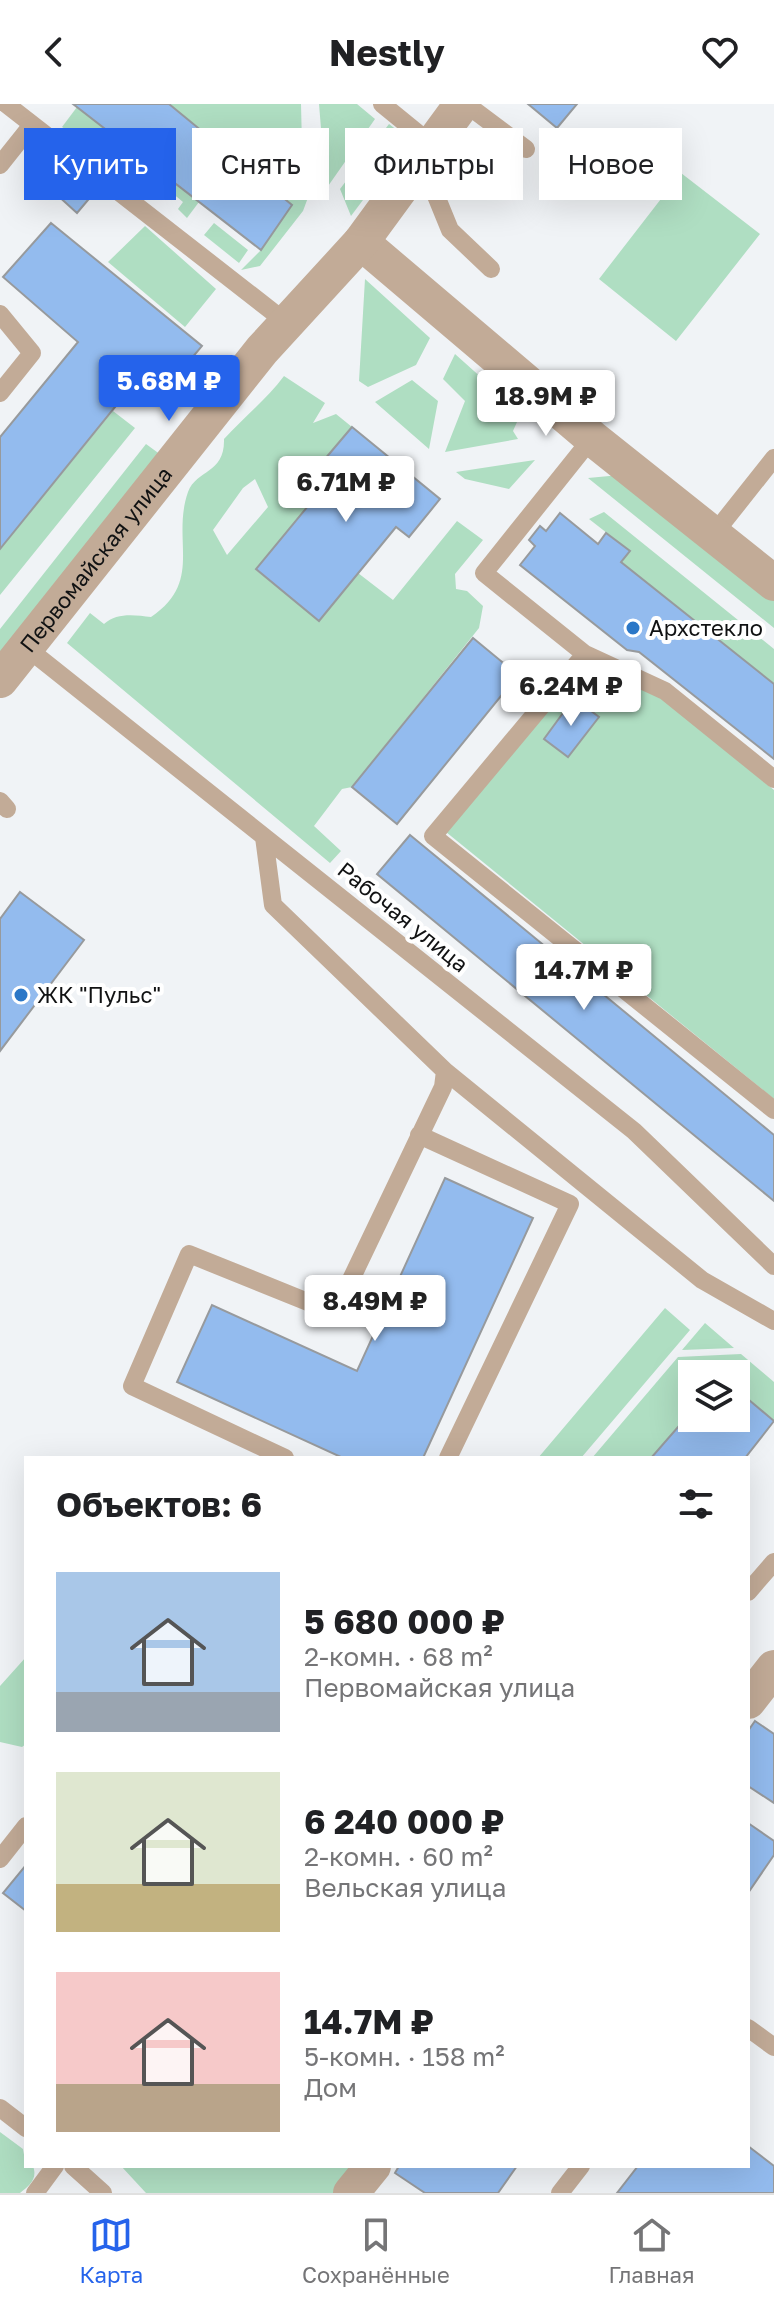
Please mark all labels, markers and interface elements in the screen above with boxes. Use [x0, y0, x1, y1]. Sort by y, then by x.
icon: back [32, 30, 76, 74]
icon: heart [698, 30, 742, 74]
text: Nestly [329, 31, 445, 74]
chip: Купить [24, 128, 176, 200]
chip: Снять [192, 128, 329, 200]
chip: Фильтры [345, 128, 523, 200]
chip: Новое [539, 128, 682, 200]
pin: 5.68M ₽ [95, 355, 243, 423]
text: 5.68M ₽ [117, 365, 221, 396]
pin: 18.9M ₽ [472, 370, 620, 438]
text: 18.9M ₽ [495, 380, 597, 411]
pin: 6.71M ₽ [272, 456, 420, 524]
street label: Первомайская улица [13, 461, 177, 657]
text: 6.71M ₽ [296, 466, 396, 497]
place label: Архстекло [649, 614, 763, 641]
marker: Архстекло [624, 619, 642, 637]
pin: 6.24M ₽ [497, 660, 645, 728]
text: 6.24M ₽ [519, 670, 623, 701]
street label: Рабочая улица [333, 856, 474, 978]
pin: 14.7M ₽ [510, 944, 658, 1012]
text: 14.7M ₽ [534, 954, 634, 985]
place label: ЖК "Пульс" [37, 981, 161, 1008]
marker: ЖК "Пульс" [12, 986, 30, 1004]
pin: 8.49M ₽ [301, 1275, 449, 1343]
text: 8.49M ₽ [323, 1285, 427, 1316]
map controls [678, 1360, 750, 1432]
button: layers [678, 1360, 750, 1432]
icon: filters [674, 1482, 718, 1526]
text: Объектов: 6 [56, 1484, 262, 1524]
text: 5 680 000 ₽ [304, 1601, 505, 1641]
icon: home [120, 1604, 216, 1700]
text: 2-комн. · 68 m² [304, 1641, 493, 1672]
text: Первомайская улица [304, 1672, 575, 1703]
text: 6 240 000 ₽ [304, 1801, 504, 1841]
icon: home [120, 1804, 216, 1900]
text: 2-комн. · 60 m² [304, 1841, 493, 1872]
text: Вельская улица [304, 1872, 506, 1903]
text: 14.7M ₽ [304, 2001, 434, 2041]
icon: home [120, 2004, 216, 2100]
text: 5-комн. · 158 m² [304, 2041, 505, 2072]
text: Дом [304, 2072, 357, 2103]
tab: Карта [79, 2213, 143, 2288]
tab: Сохранённые [302, 2213, 450, 2288]
tab: Главная [609, 2213, 695, 2288]

